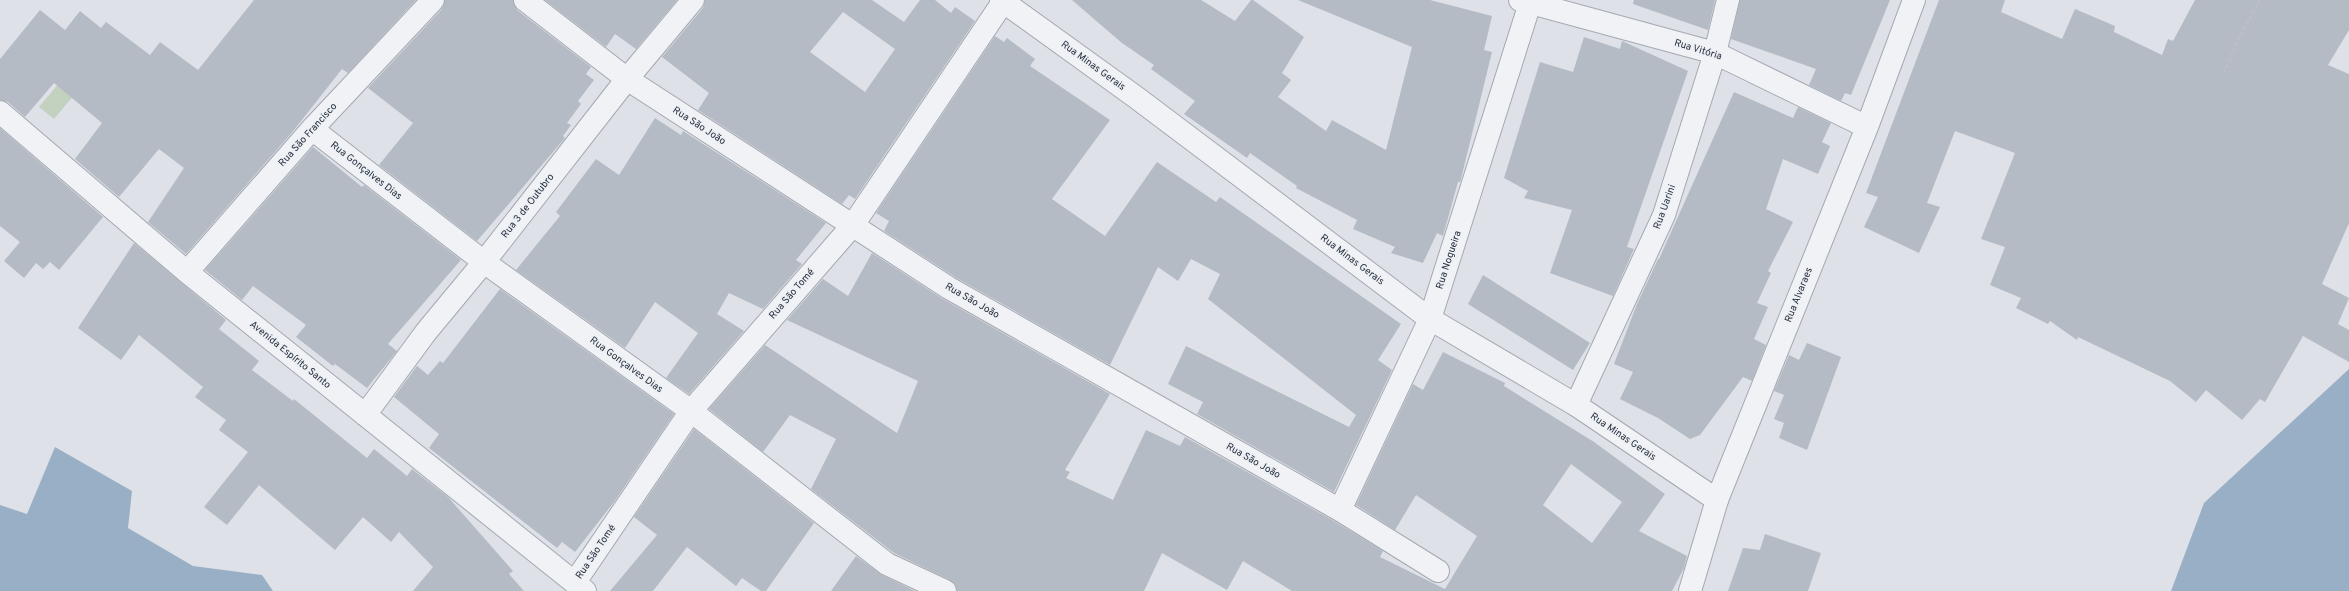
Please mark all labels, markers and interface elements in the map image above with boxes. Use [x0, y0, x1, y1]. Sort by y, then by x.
street label: Rua Vitória [1672, 37, 1724, 63]
street label: Rua Minas Gerais [1058, 38, 1128, 94]
street label: Rua São Francisco [276, 100, 340, 170]
street label: Rua São João [670, 104, 728, 148]
street label: Rua Gonçalves Dias [328, 139, 405, 203]
street label: Rua 3 de Outubro [499, 171, 558, 241]
street label: Rua Uarini [1651, 183, 1679, 231]
street label: Rua Nogueira [1433, 229, 1465, 291]
street label: Rua Minas Gerais [1317, 232, 1387, 289]
street label: Rua Alvaraes [1782, 265, 1816, 324]
street label: Rua São Tomé [766, 266, 818, 322]
street label: Rua São João [942, 280, 1002, 322]
street label: Avenida Espírito Santo [247, 318, 334, 392]
street label: Rua Gonçalves Dias [587, 334, 665, 396]
street label: Rua Minas Gerais [1587, 410, 1659, 464]
street label: Rua São João [1223, 440, 1283, 482]
street label: Rua São Tomé [573, 522, 619, 582]

